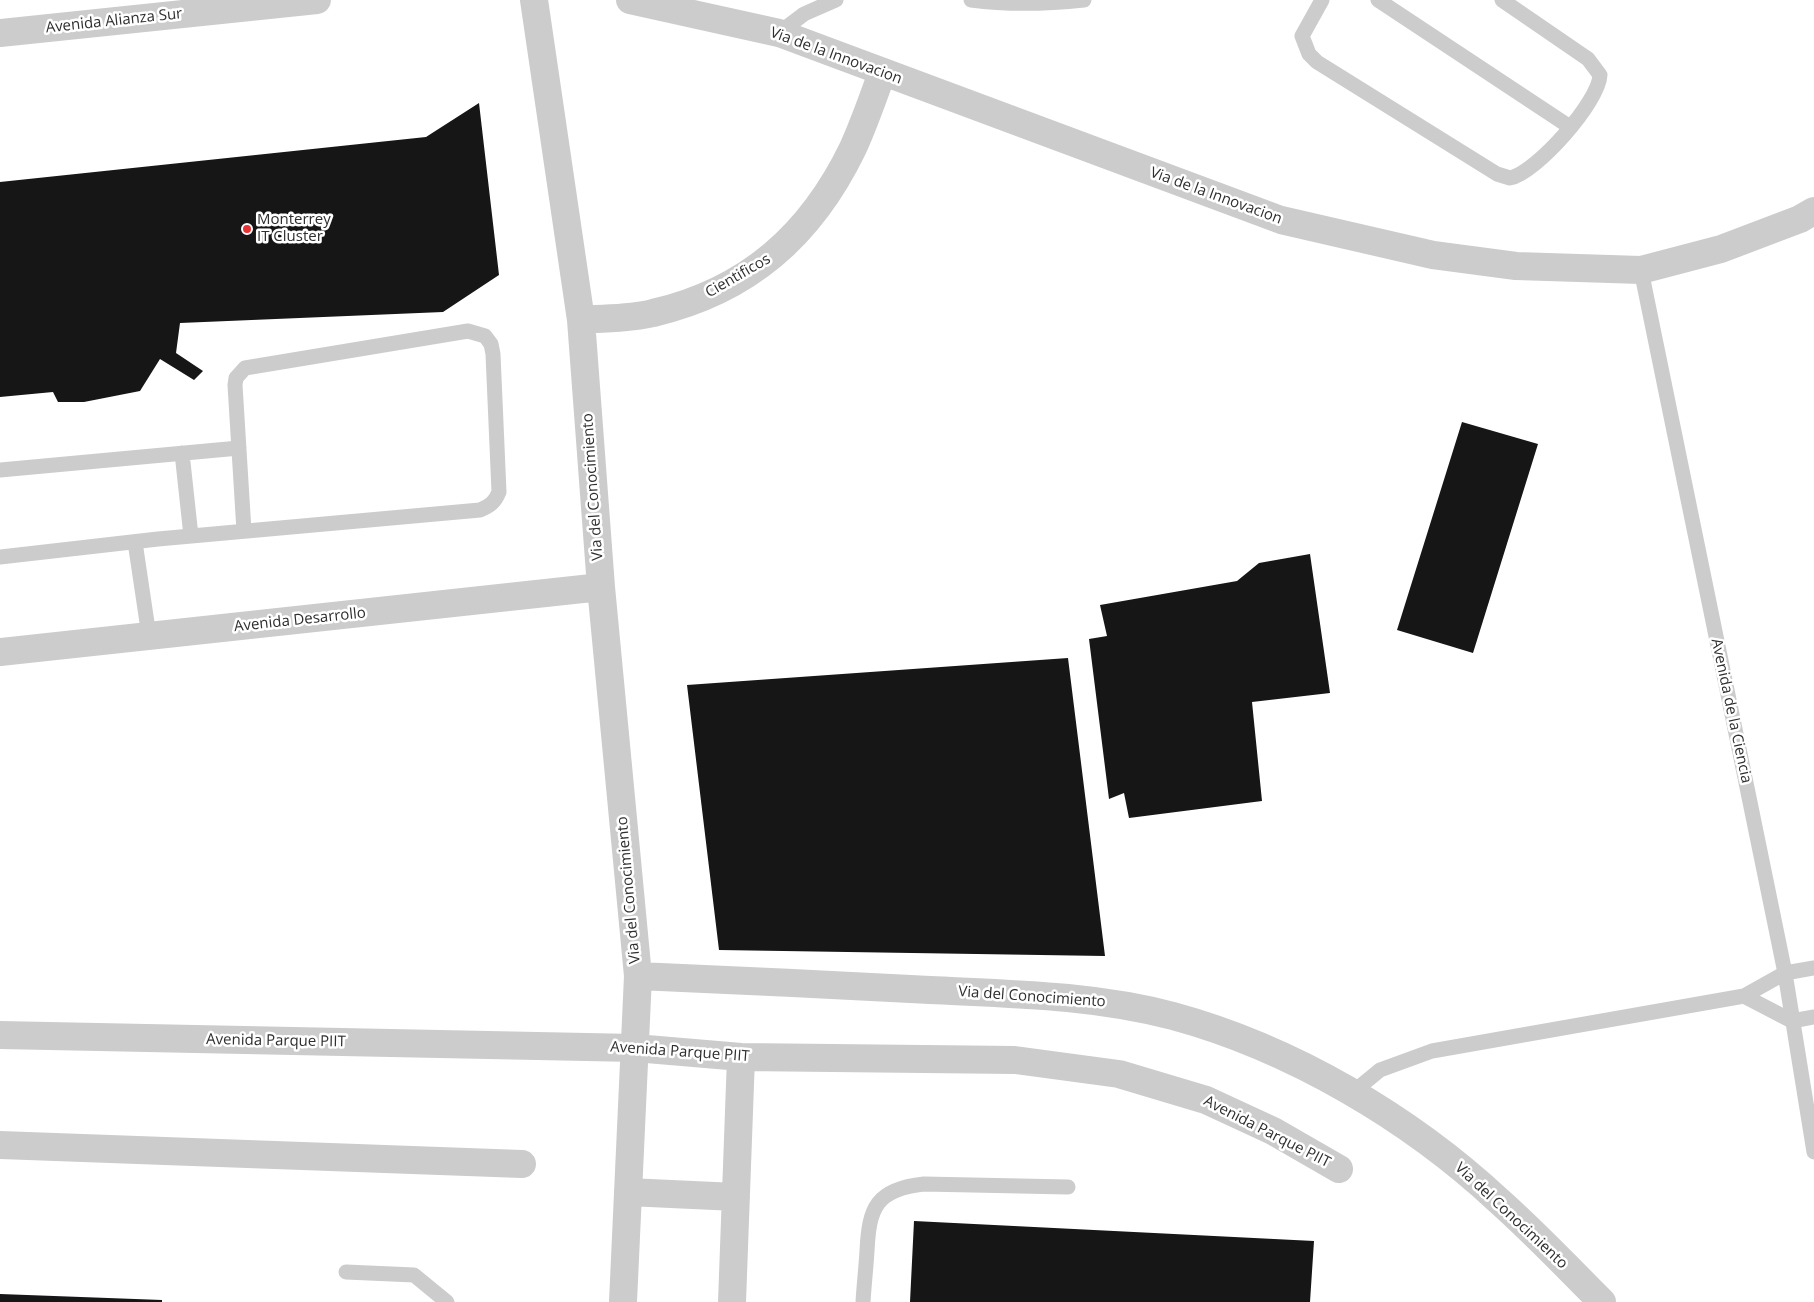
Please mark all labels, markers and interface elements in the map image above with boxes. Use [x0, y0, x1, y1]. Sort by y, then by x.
street label: Avenida Alianza Sur [45, 5, 183, 37]
street label: Via de la Innovacion [768, 24, 904, 88]
street label: Via de la Innovacion [1148, 164, 1284, 228]
place label: Monterrey IT Cluster [257, 211, 331, 246]
marker: Monterrey IT Cluster [241, 223, 253, 235]
street label: Cientificos [702, 250, 774, 302]
street label: Via del Conocimiento [579, 413, 607, 561]
street label: Avenida Desarrollo [233, 604, 367, 636]
street label: Avenida de la Ciencia [1707, 637, 1755, 785]
street label: Via del Conocimiento [614, 816, 644, 964]
street label: Via del Conocimiento [958, 983, 1106, 1011]
street label: Avenida Parque PIIT [206, 1031, 346, 1051]
street label: Avenida Parque PIIT [610, 1038, 750, 1066]
street label: Avenida Parque PIIT [1201, 1092, 1333, 1172]
street label: Via del Conocimiento [1451, 1159, 1571, 1273]

